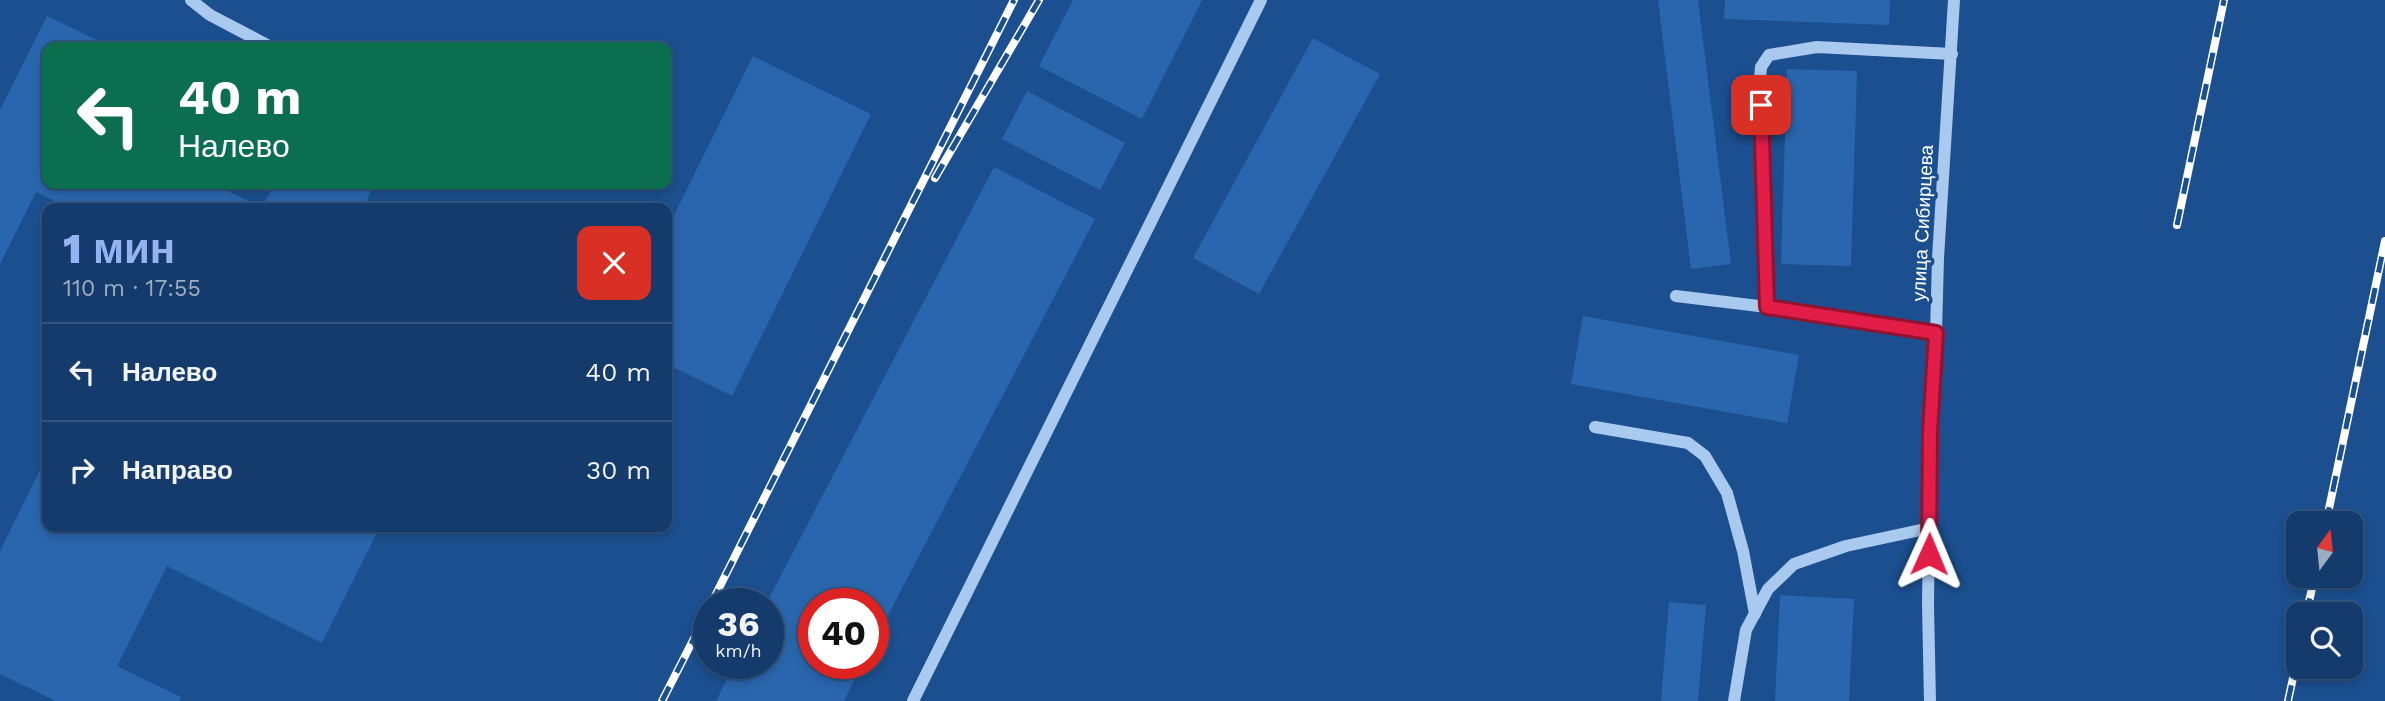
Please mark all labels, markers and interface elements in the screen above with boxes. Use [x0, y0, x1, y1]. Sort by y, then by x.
text: 40 m [178, 68, 301, 126]
icon: left [63, 70, 154, 161]
pin [1731, 75, 1791, 135]
icon: arrive [1742, 86, 1780, 124]
text: Налево [178, 127, 290, 165]
street label: улица Сибирцева [1907, 144, 1938, 302]
text: 1 мин [63, 224, 175, 273]
button: close [577, 226, 651, 300]
text: 110 m · 17:55 [63, 275, 201, 302]
icon: left [63, 353, 101, 391]
text: Налево [122, 357, 217, 387]
text: 40 m [585, 357, 651, 387]
icon: right [63, 451, 101, 489]
text: Направо [122, 455, 233, 485]
text: 30 m [586, 455, 651, 485]
north arrow [2286, 511, 2362, 588]
map controls [2286, 511, 2363, 679]
position arrow [1892, 517, 1966, 591]
speed limit sign: 40 [798, 588, 889, 679]
button: search [2286, 602, 2363, 679]
text: 36 [717, 603, 760, 645]
text: km/h [715, 640, 762, 661]

